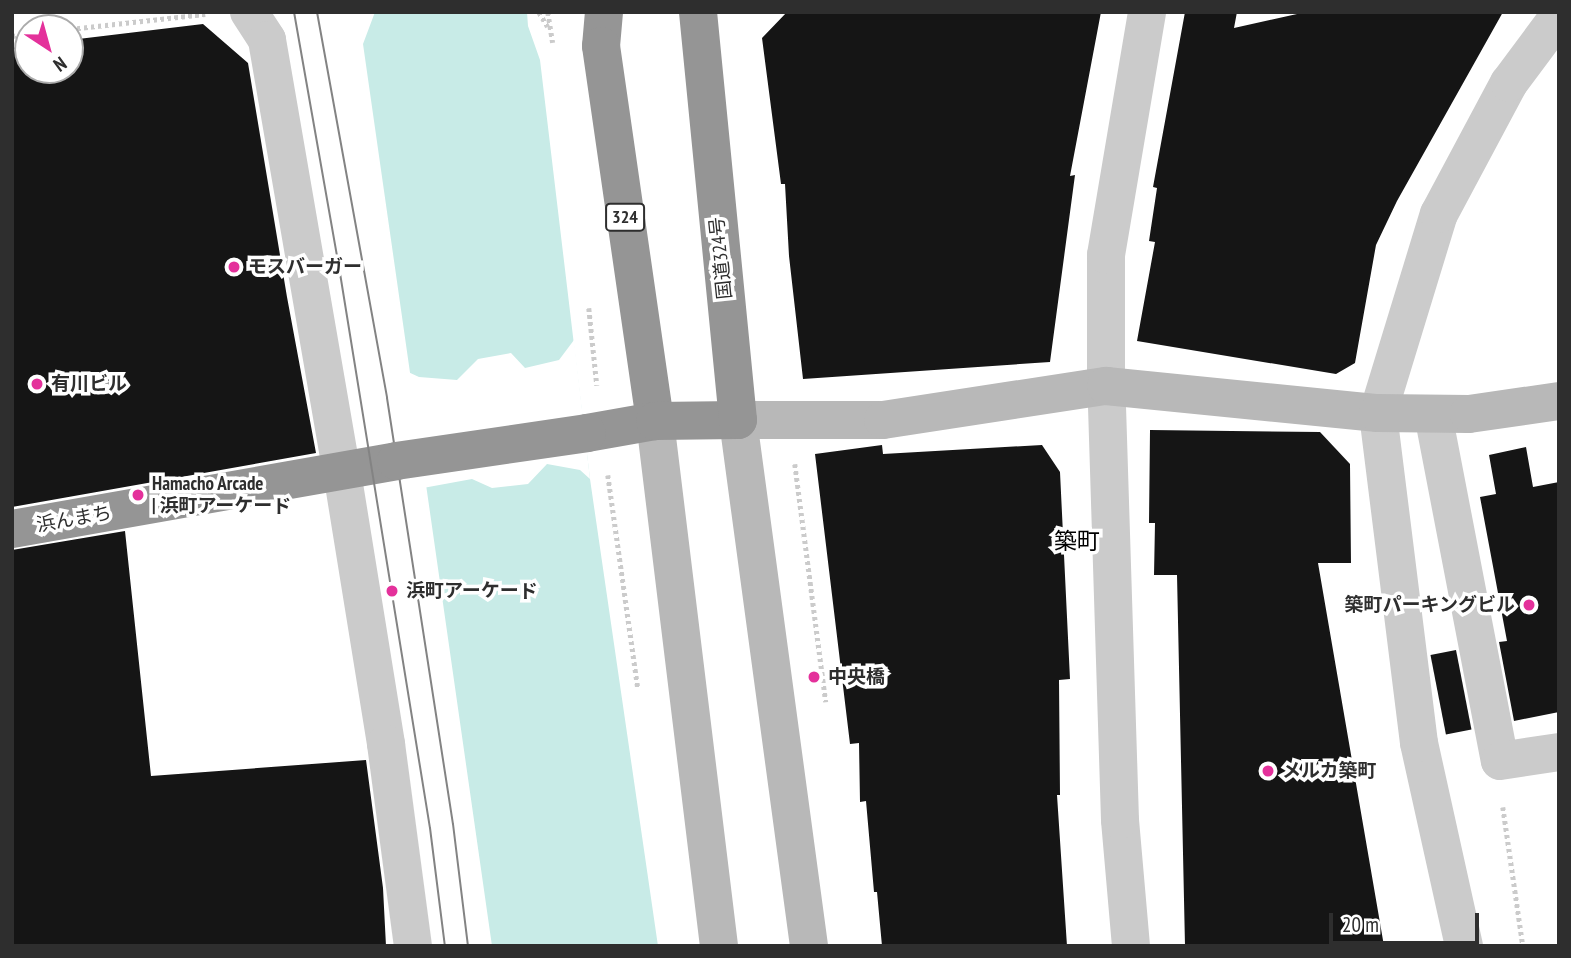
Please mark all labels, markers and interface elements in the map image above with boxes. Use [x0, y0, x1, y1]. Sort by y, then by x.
north arrow [14, 14, 84, 84]
text: N [49, 52, 71, 77]
road number: 324 [604, 202, 646, 232]
street label: 国道324号 [705, 216, 737, 300]
place label: モスバーガー [248, 256, 362, 278]
marker: モスバーガー [226, 259, 242, 275]
place label: 有川ビル [51, 373, 127, 395]
marker: 有川ビル [29, 376, 45, 392]
place label: Hamacho Arcade | 浜町アーケード [152, 473, 291, 517]
marker: Hamacho Arcade | 浜町アーケード [130, 487, 146, 503]
street label: 浜んまち [35, 501, 113, 537]
district label: 築町 [1054, 527, 1100, 555]
place label: 浜町アーケード [406, 580, 538, 602]
marker: 浜町アーケード [384, 583, 400, 599]
place label: 築町パーキングビル [1344, 594, 1515, 616]
marker: 築町パーキングビル [1521, 597, 1537, 613]
place label: 中央橋 [828, 666, 885, 688]
marker: 中央橋 [806, 669, 822, 685]
place label: メルカ築町 [1282, 760, 1377, 782]
marker: メルカ築町 [1260, 763, 1276, 779]
scale bar [1333, 898, 1484, 942]
text: 20 m [1342, 911, 1379, 938]

